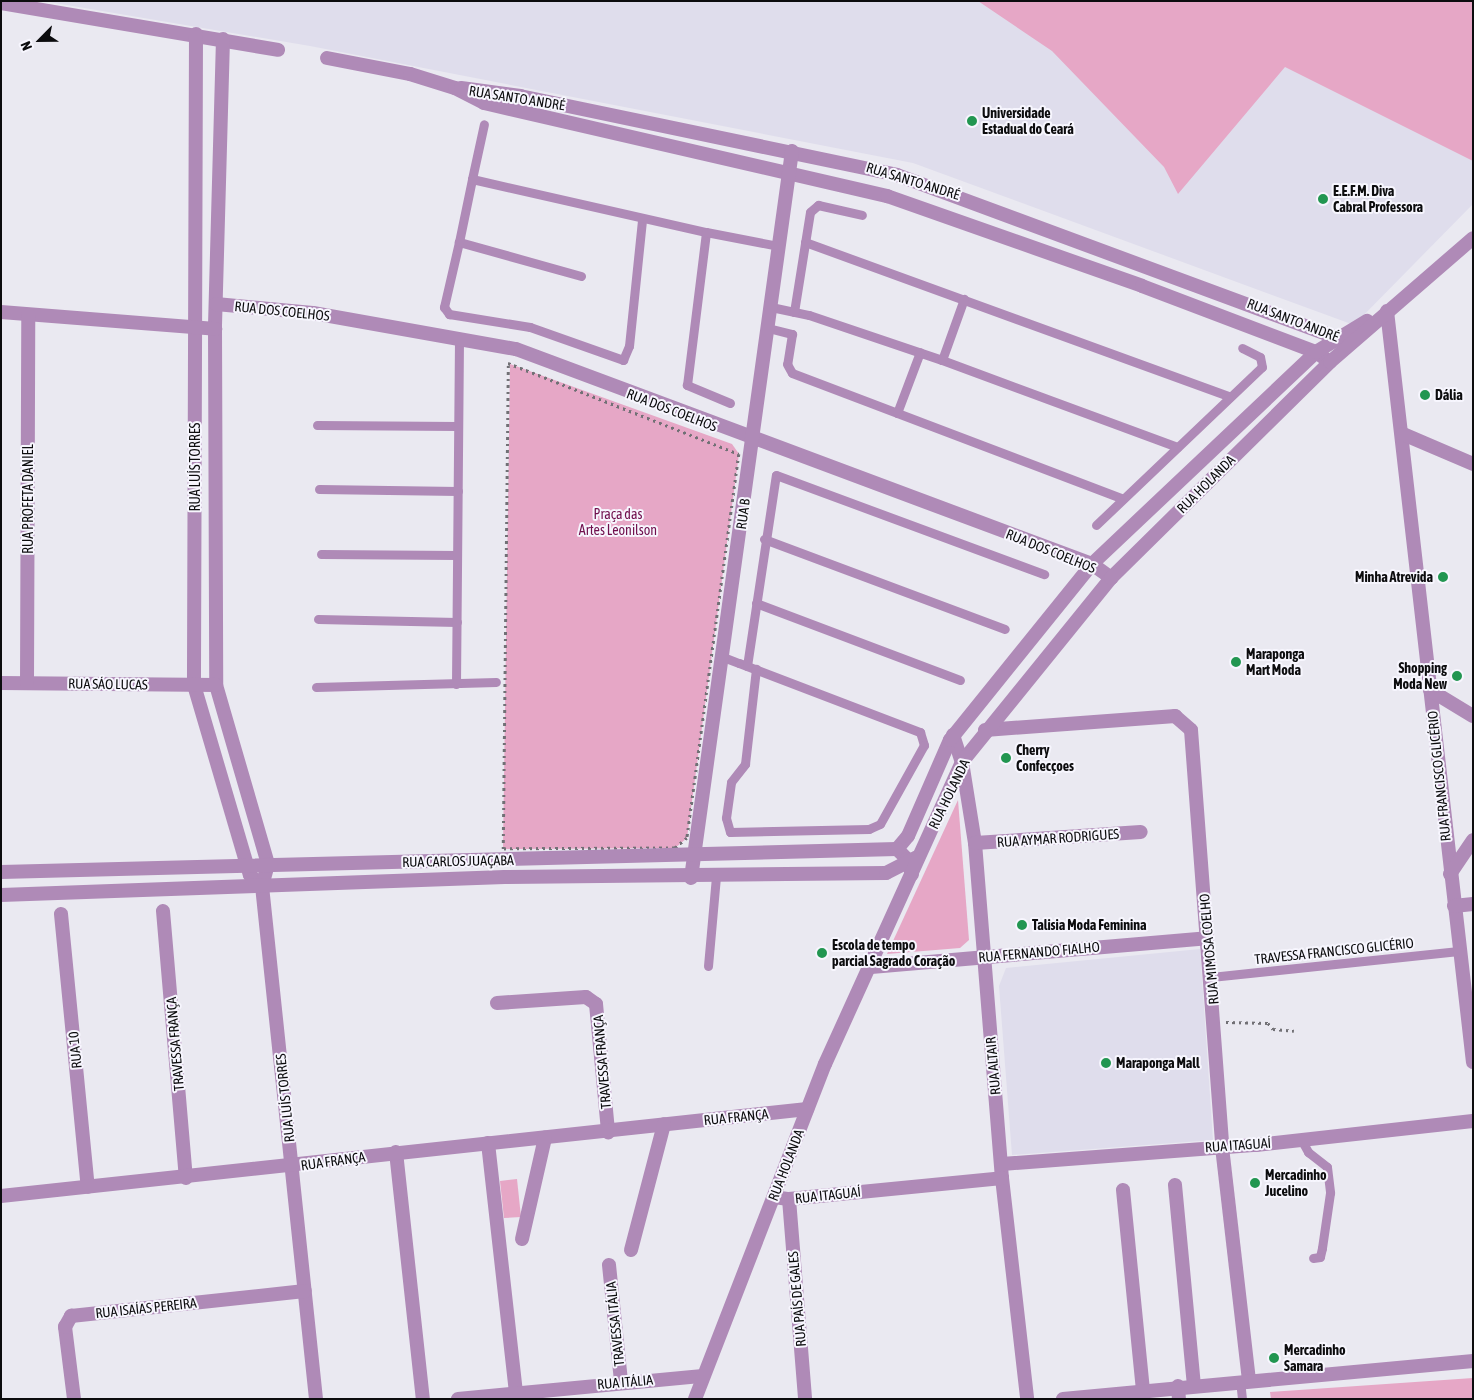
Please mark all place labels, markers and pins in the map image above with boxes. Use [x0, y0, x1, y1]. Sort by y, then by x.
place label: Universidade Estadual do Ceará [982, 105, 1074, 138]
marker: Universidade Estadual do Ceará [966, 115, 978, 127]
place label: E.E.F.M. Diva Cabral Professora [1333, 183, 1423, 216]
marker: E.E.F.M. Diva Cabral Professora [1317, 193, 1329, 205]
place label: Dália [1435, 387, 1463, 403]
marker: Dália [1419, 389, 1431, 401]
place label: Minha Atrevida [1355, 569, 1433, 585]
marker: Minha Atrevida [1437, 571, 1449, 583]
place label: Maraponga Mart Moda [1246, 646, 1305, 679]
marker: Maraponga Mart Moda [1230, 656, 1242, 668]
place label: Shopping Moda New [1393, 660, 1447, 692]
marker: Shopping Moda New [1451, 670, 1463, 682]
place label: Cherry Confecçoes [1016, 742, 1074, 774]
marker: Cherry Confecçoes [1000, 752, 1012, 764]
place label: Talisia Moda Feminina [1032, 917, 1147, 933]
marker: Talisia Moda Feminina [1016, 919, 1028, 931]
place label: Escola de tempo parcial Sagrado Coração [832, 937, 955, 970]
marker: Escola de tempo parcial Sagrado Coração [816, 947, 828, 959]
place label: Maraponga Mall [1116, 1055, 1200, 1071]
marker: Maraponga Mall [1100, 1057, 1112, 1069]
place label: Mercadinho Jucelino [1265, 1167, 1327, 1200]
marker: Mercadinho Jucelino [1249, 1177, 1261, 1189]
place label: Mercadinho Samara [1284, 1342, 1346, 1374]
marker: Mercadinho Samara [1268, 1352, 1280, 1364]

